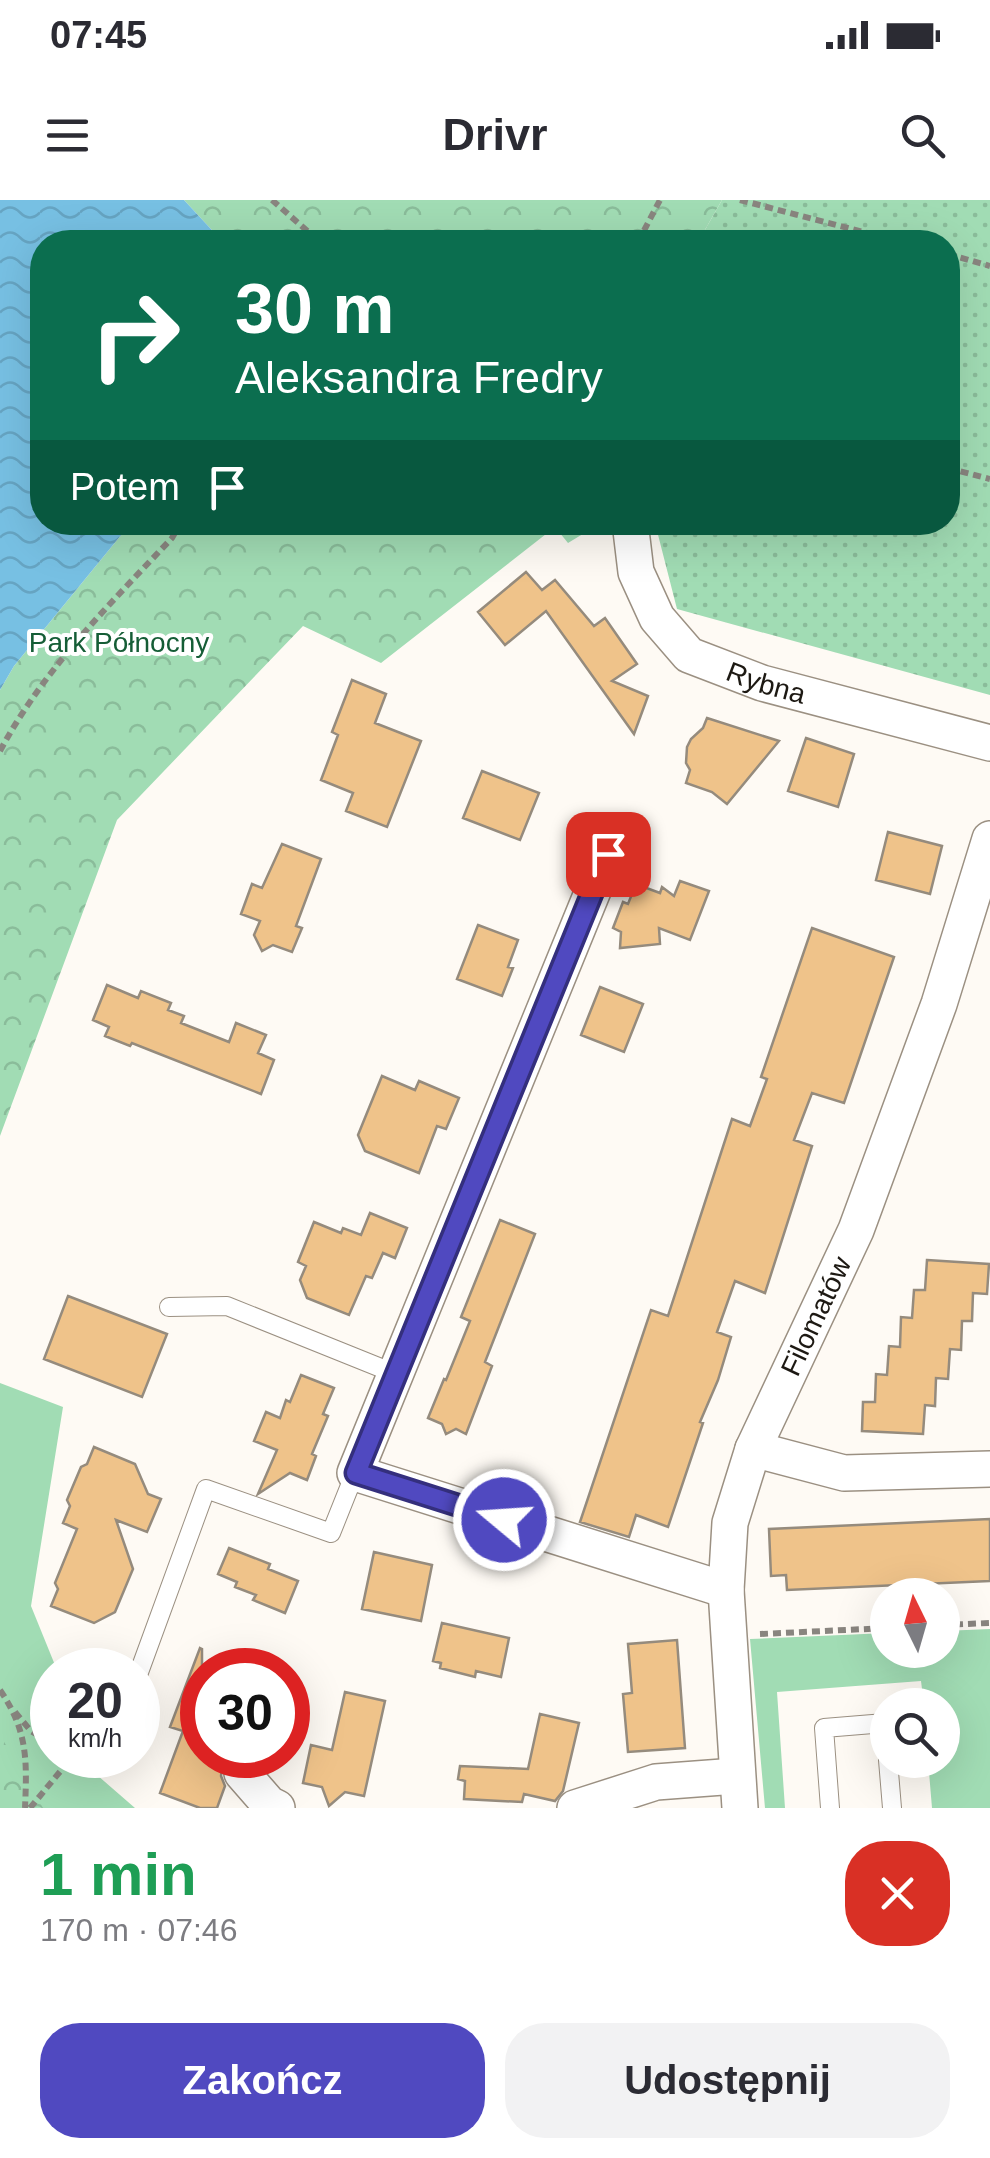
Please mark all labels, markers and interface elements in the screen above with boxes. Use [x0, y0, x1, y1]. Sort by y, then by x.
text: 07:45 [50, 14, 147, 56]
icon: menu [40, 108, 95, 163]
icon: search [895, 108, 950, 163]
text: Drivr [442, 109, 548, 160]
icon: right [70, 270, 200, 400]
text: 30 m [235, 270, 395, 348]
text: Aleksandra Fredry [235, 352, 603, 403]
icon: arrive [200, 460, 255, 515]
text: Potem [70, 466, 180, 508]
park label: Park Północny [29, 627, 209, 658]
street label: Rybna [722, 656, 809, 710]
pin [566, 812, 651, 897]
icon: arrive [581, 827, 636, 882]
street label: Filomatów [775, 1251, 858, 1381]
position arrow [452, 1468, 556, 1572]
north arrow [870, 1578, 960, 1668]
map controls [870, 1578, 960, 1778]
speed limit sign: 30 [180, 1648, 310, 1778]
text: 20 [67, 1673, 123, 1729]
button: search [870, 1688, 960, 1778]
text: km/h [68, 1724, 122, 1752]
text: 1 min [40, 1841, 197, 1908]
button: close [845, 1841, 950, 1946]
text: 170 m · 07:46 [40, 1912, 237, 1948]
button: Zakończ [40, 2023, 485, 2138]
button: Udostępnij [505, 2023, 950, 2138]

